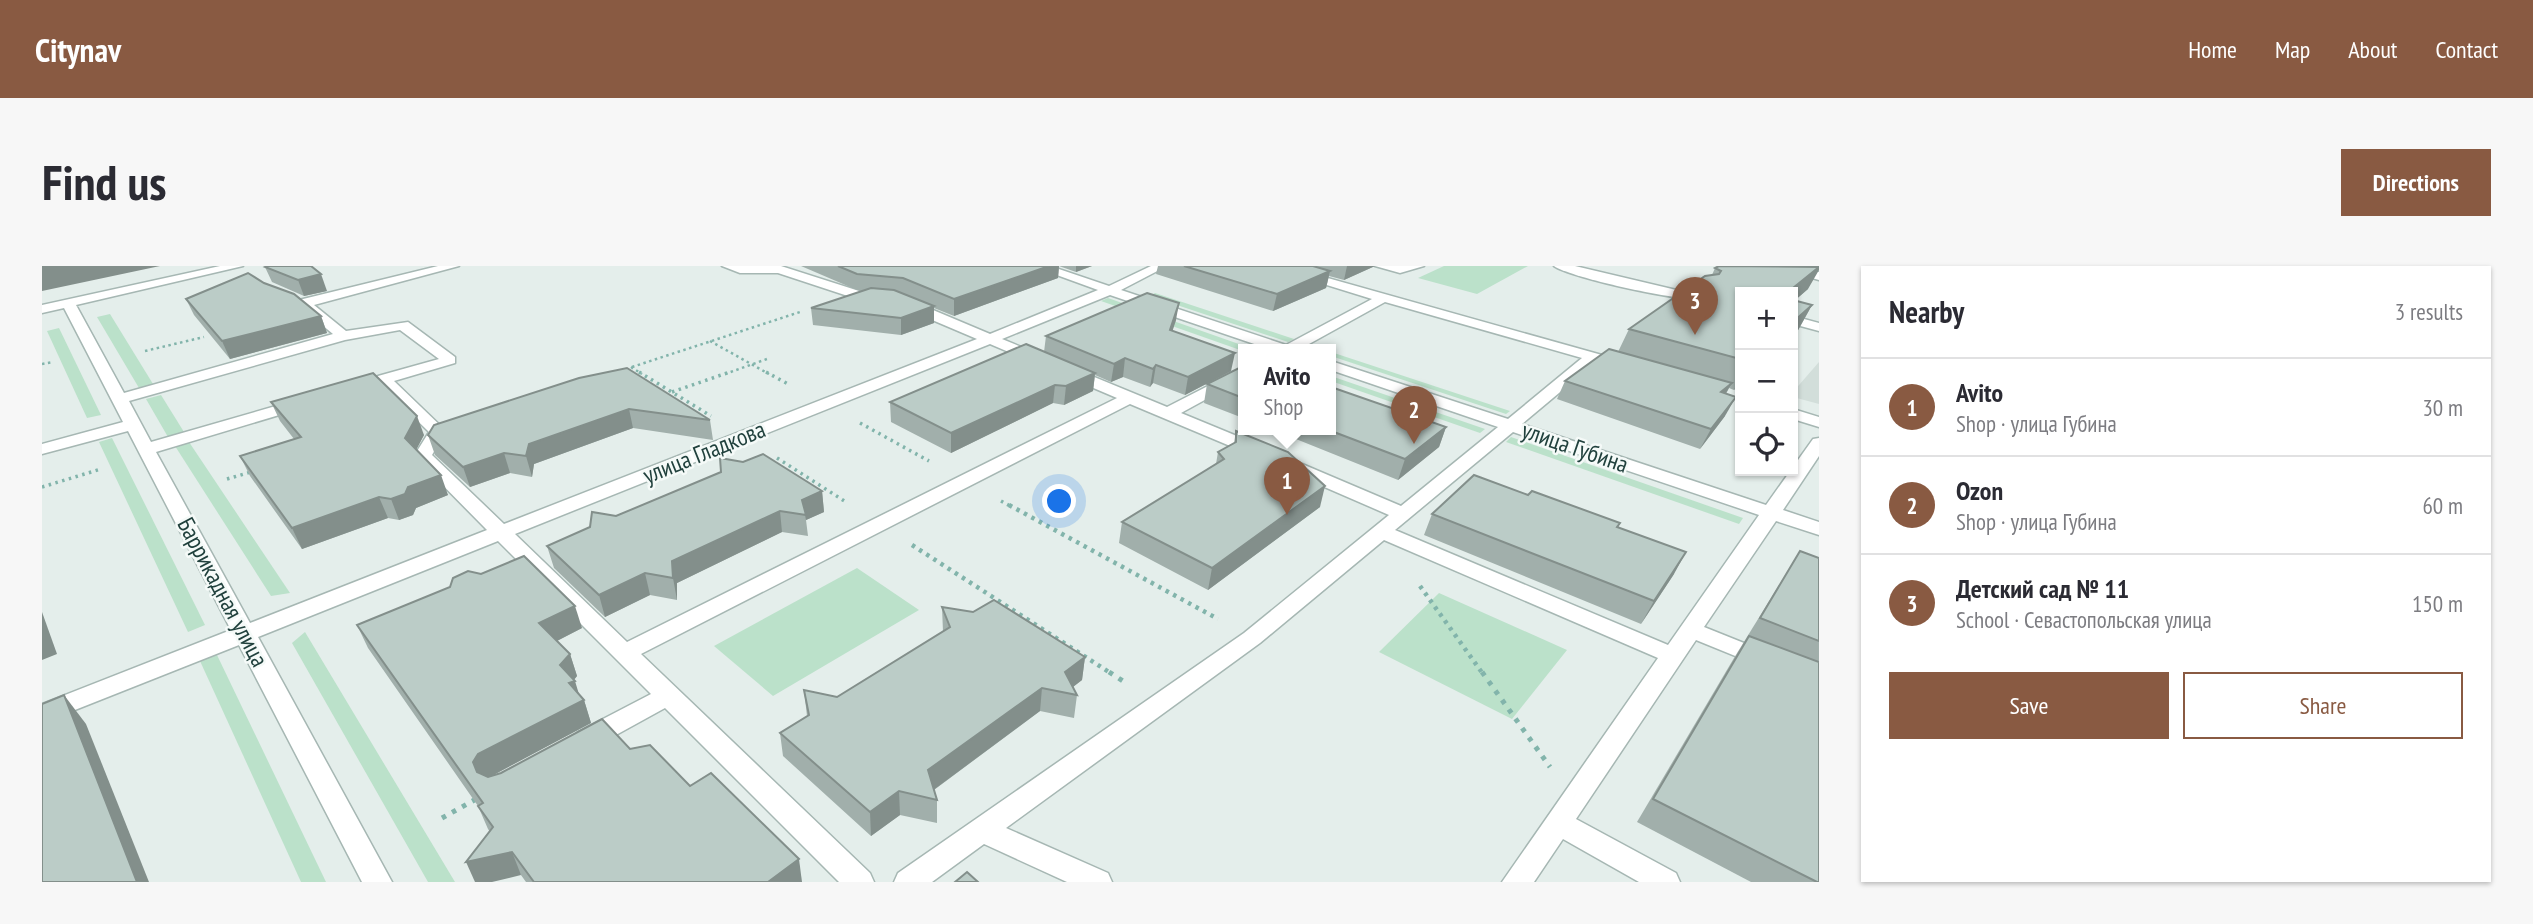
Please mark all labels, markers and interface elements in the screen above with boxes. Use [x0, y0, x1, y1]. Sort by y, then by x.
text: Citynav [35, 28, 121, 71]
text: Home [2188, 34, 2237, 65]
text: Map [2275, 34, 2310, 65]
text: About [2348, 34, 2397, 65]
text: Contact [2435, 34, 2498, 65]
button: Directions [2341, 149, 2491, 216]
text: Find us [42, 150, 166, 214]
pin: 3 [1672, 277, 1718, 335]
map controls [1735, 287, 1798, 476]
button: + [1735, 287, 1798, 350]
text: Nearby [1889, 292, 1964, 331]
text: 3 results [2395, 297, 2463, 326]
popup [1238, 344, 1336, 435]
button: − [1735, 350, 1798, 413]
text: Avito [1263, 359, 1311, 392]
text: Avito [1956, 376, 2003, 409]
pin: 2 [1391, 386, 1437, 444]
text: Shop [1263, 392, 1303, 421]
text: 1 [1907, 393, 1918, 422]
text: 30 m [2422, 393, 2463, 422]
text: Shop · улица Губина [1956, 409, 2117, 438]
street label: улица Гладкова [638, 413, 770, 491]
button: locate [1735, 413, 1798, 476]
street label: улица Губина [1518, 414, 1632, 480]
pin: 1 [1264, 457, 1310, 515]
text: Ozon [1956, 474, 2003, 507]
your location [1042, 484, 1076, 518]
text: 2 [1907, 491, 1918, 520]
text: 60 m [2422, 491, 2463, 520]
text: Shop · улица Губина [1956, 507, 2117, 536]
street label: Баррикадная улица [171, 512, 275, 672]
text: Детский сад № 11 [1956, 572, 2129, 605]
text: 3 [1907, 589, 1918, 618]
text: 150 m [2412, 589, 2463, 618]
text: School · Севастопольская улица [1956, 605, 2212, 634]
button: Save [1889, 672, 2169, 739]
button: Share [2183, 672, 2463, 739]

